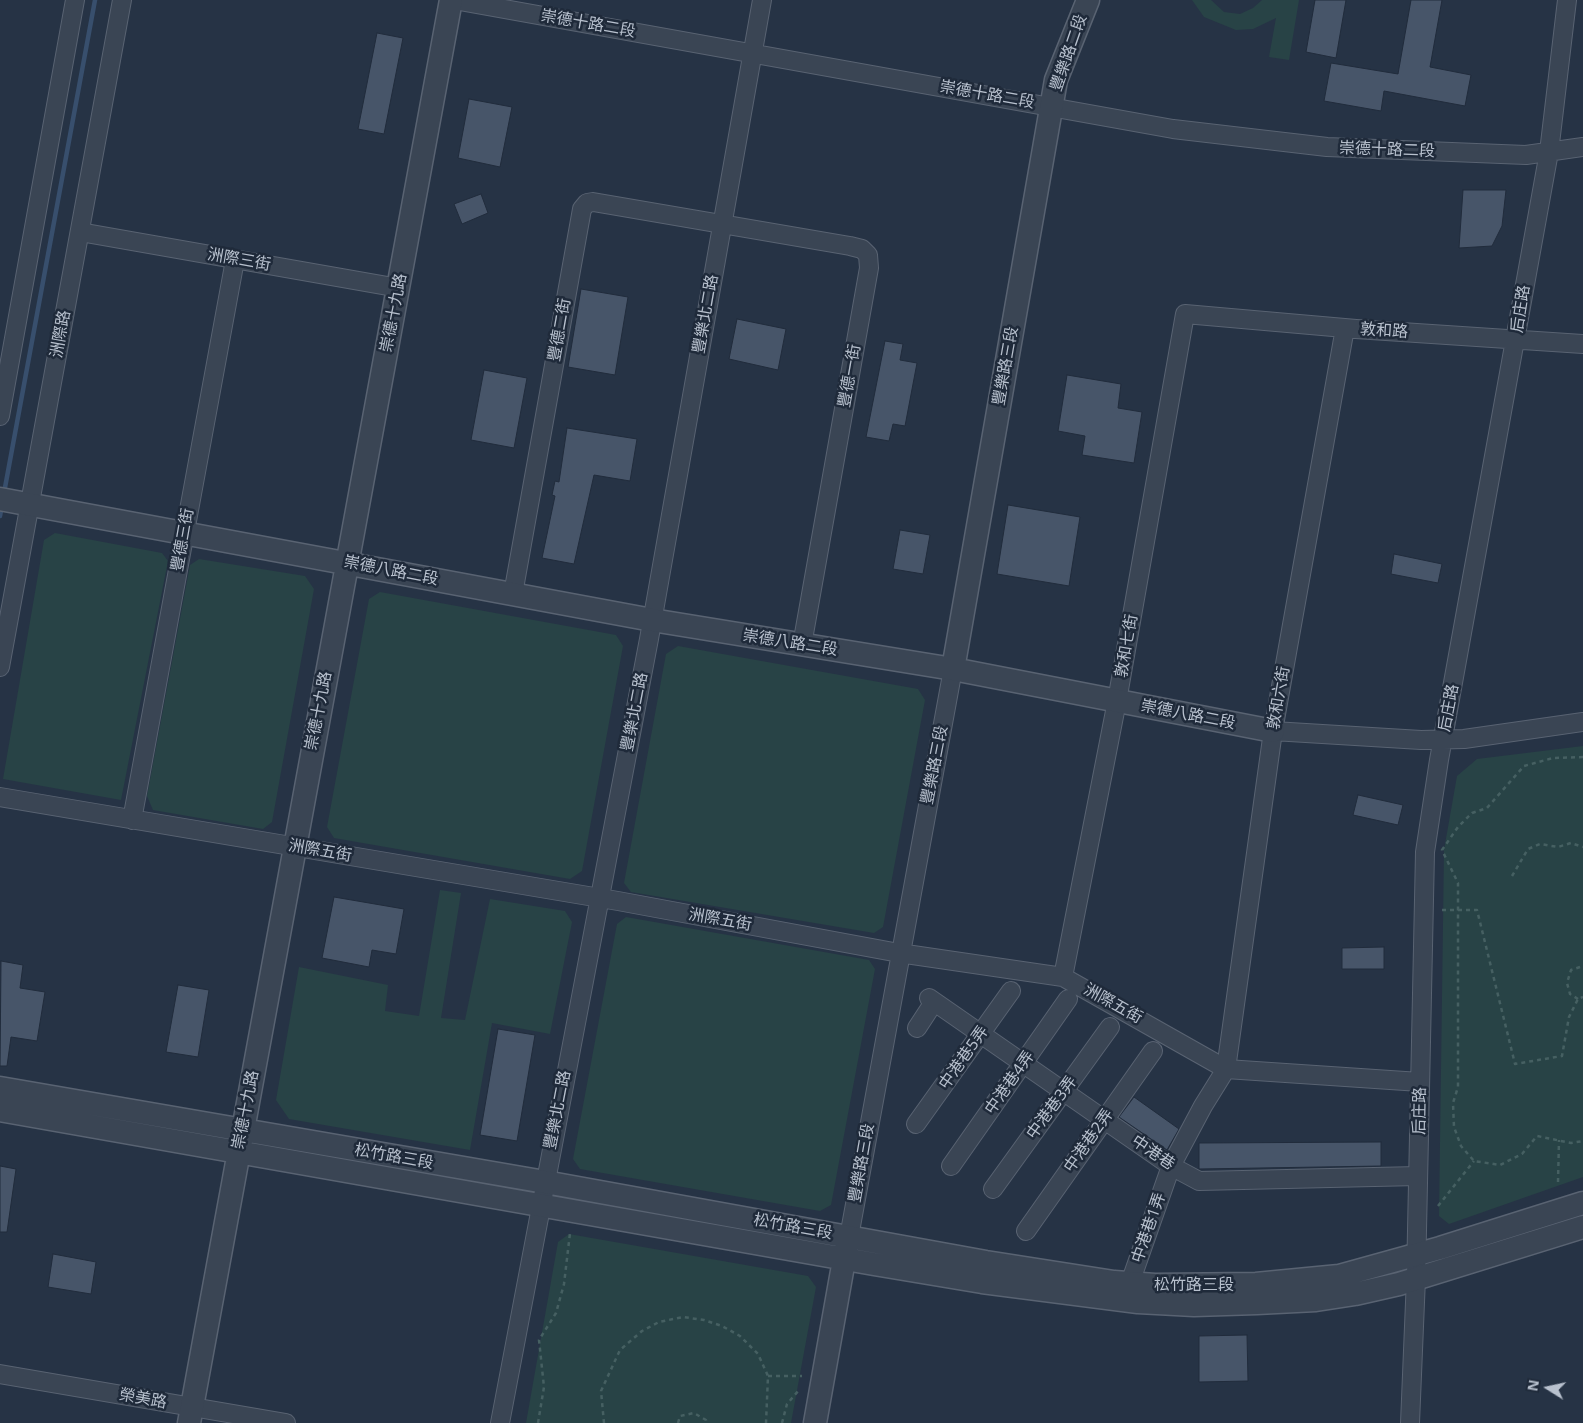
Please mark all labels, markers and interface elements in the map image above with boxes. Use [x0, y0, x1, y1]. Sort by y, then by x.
street label: 崇德十路二段 [539, 6, 637, 42]
street label: 豐樂路二段 [1047, 12, 1091, 94]
street label: 崇德十路二段 [938, 77, 1036, 113]
street label: 崇德十路二段 [1339, 139, 1435, 161]
street label: 洲際三街 [206, 245, 272, 275]
street label: 崇德十九路 [377, 272, 411, 354]
street label: 豐樂北二路 [690, 273, 722, 355]
street label: 后庄路 [1508, 284, 1534, 334]
street label: 豐德二街 [545, 297, 575, 363]
street label: 洲際路 [47, 309, 75, 359]
street label: 敦和路 [1359, 320, 1409, 342]
street label: 豐樂路三段 [990, 325, 1022, 407]
street label: 豐德一街 [835, 343, 865, 409]
street label: 豐德三街 [168, 507, 198, 573]
street label: 崇德八路二段 [342, 552, 440, 590]
street label: 敦和七街 [1112, 613, 1142, 679]
street label: 崇德八路二段 [741, 626, 839, 660]
street label: 敦和六街 [1264, 665, 1294, 731]
street label: 崇德十九路 [302, 670, 336, 752]
street label: 豐樂北二路 [618, 671, 652, 753]
street label: 后庄路 [1435, 683, 1463, 733]
street label: 崇德八路二段 [1139, 696, 1237, 734]
street label: 豐樂路三段 [918, 724, 952, 806]
street label: 洲際五街 [287, 836, 353, 866]
street label: 洲際五街 [687, 905, 753, 935]
street label: 洲際五街 [1080, 980, 1146, 1028]
street label: 中港巷5弄 [935, 1023, 993, 1093]
street label: 中港巷4弄 [981, 1048, 1039, 1118]
street label: 崇德十九路 [229, 1069, 263, 1151]
street label: 豐樂北二路 [541, 1069, 575, 1151]
street label: 中港巷3弄 [1023, 1073, 1081, 1143]
street label: 后庄路 [1410, 1087, 1430, 1135]
street label: 中港巷2弄 [1060, 1106, 1118, 1176]
street label: 豐樂路三段 [846, 1122, 878, 1204]
street label: 中港巷 [1128, 1132, 1178, 1174]
street label: 松竹路三段 [353, 1141, 435, 1173]
street label: 中港巷1弄 [1128, 1190, 1170, 1266]
street label: 松竹路三段 [752, 1211, 834, 1243]
street label: 松竹路三段 [1154, 1275, 1234, 1295]
north arrow [1523, 1363, 1573, 1413]
text: N [1522, 1378, 1543, 1393]
street label: 榮美路 [118, 1385, 168, 1413]

